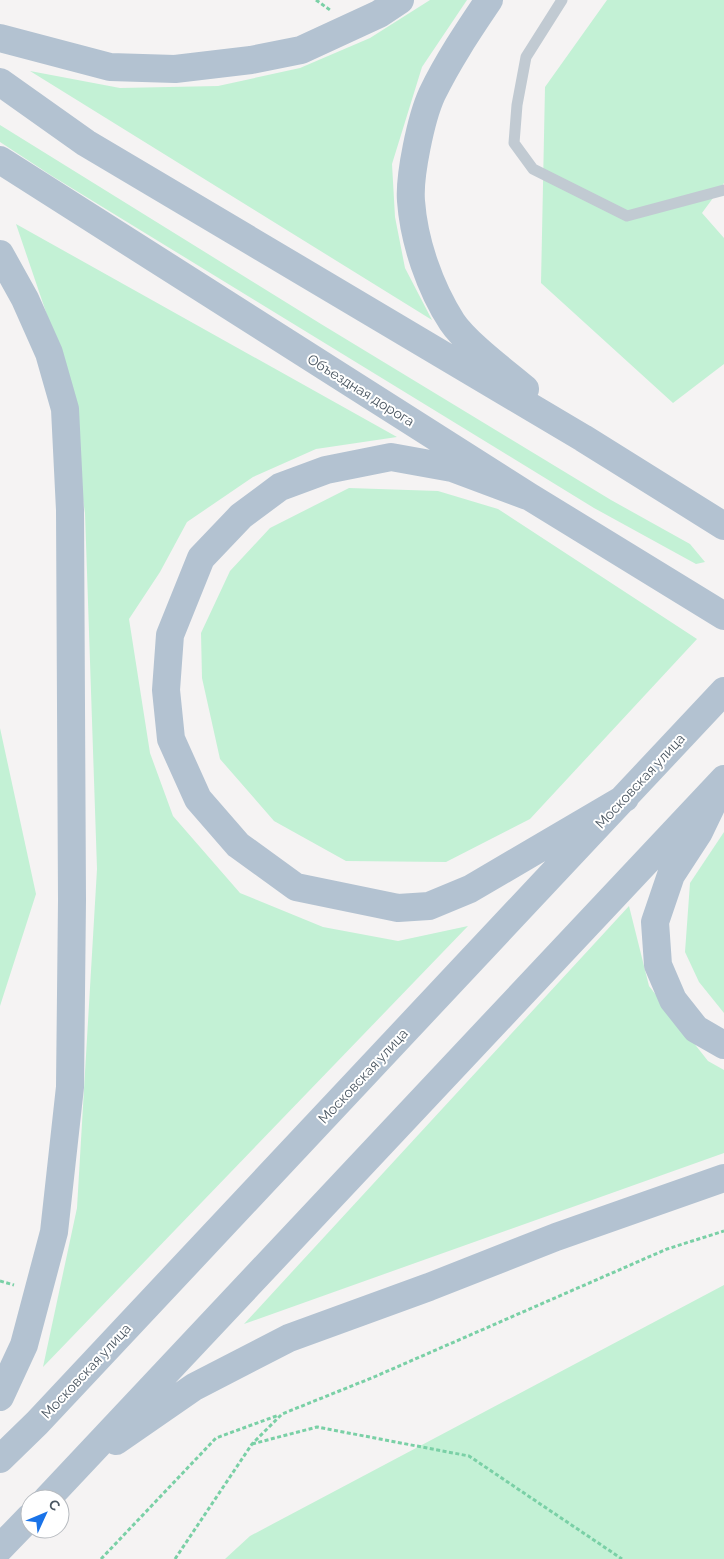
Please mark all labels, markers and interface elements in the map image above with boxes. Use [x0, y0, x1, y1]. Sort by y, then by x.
street label: Объездная дорога [305, 351, 417, 429]
street label: Московская улица [592, 730, 688, 832]
street label: Московская улица [315, 1025, 411, 1127]
street label: Московская улица [38, 1320, 134, 1422]
north arrow [20, 1489, 70, 1539]
text: С [45, 1496, 64, 1514]

